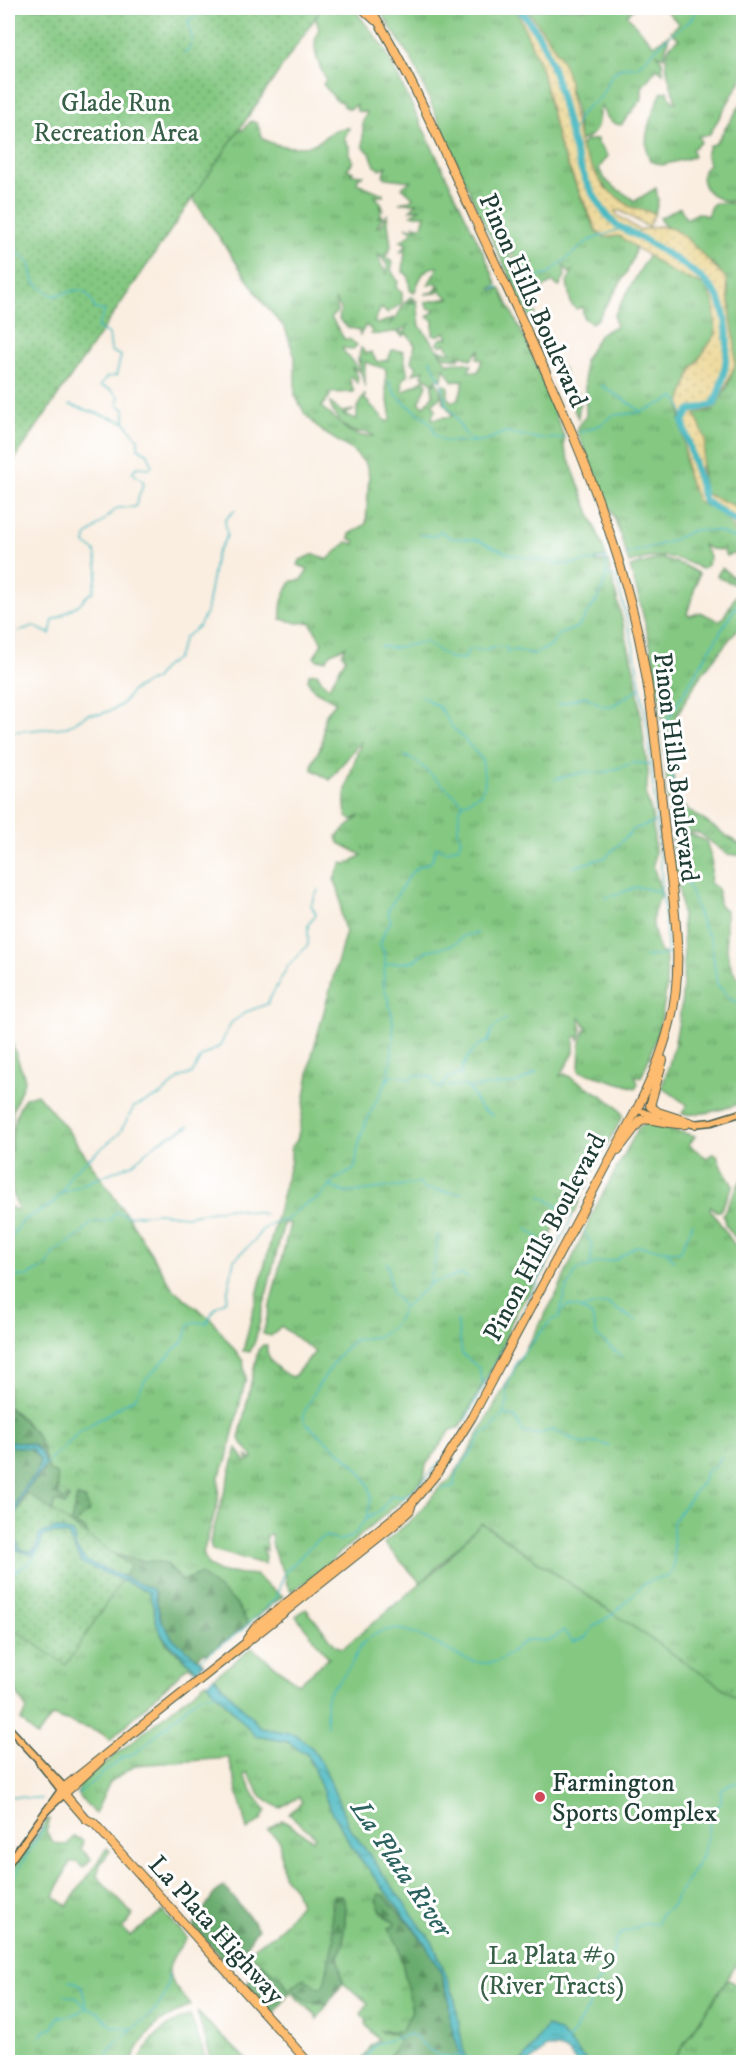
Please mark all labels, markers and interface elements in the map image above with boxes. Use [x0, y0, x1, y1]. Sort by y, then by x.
park label: Glade Run Recreation Area [33, 87, 199, 150]
street label: Pinon Hills Boulevard [471, 189, 595, 413]
street label: Pinon Hills Boulevard [645, 651, 706, 884]
street label: Pinon Hills Boulevard [477, 1128, 614, 1347]
place label: Farmington Sports Complex [552, 1767, 717, 1830]
marker: Farmington Sports Complex [533, 1790, 547, 1804]
water label: La Plata River [342, 1792, 461, 1945]
street label: La Plata Highway [141, 1849, 292, 2012]
park label: La Plata #9 (River Tracts) [480, 1940, 624, 2003]

